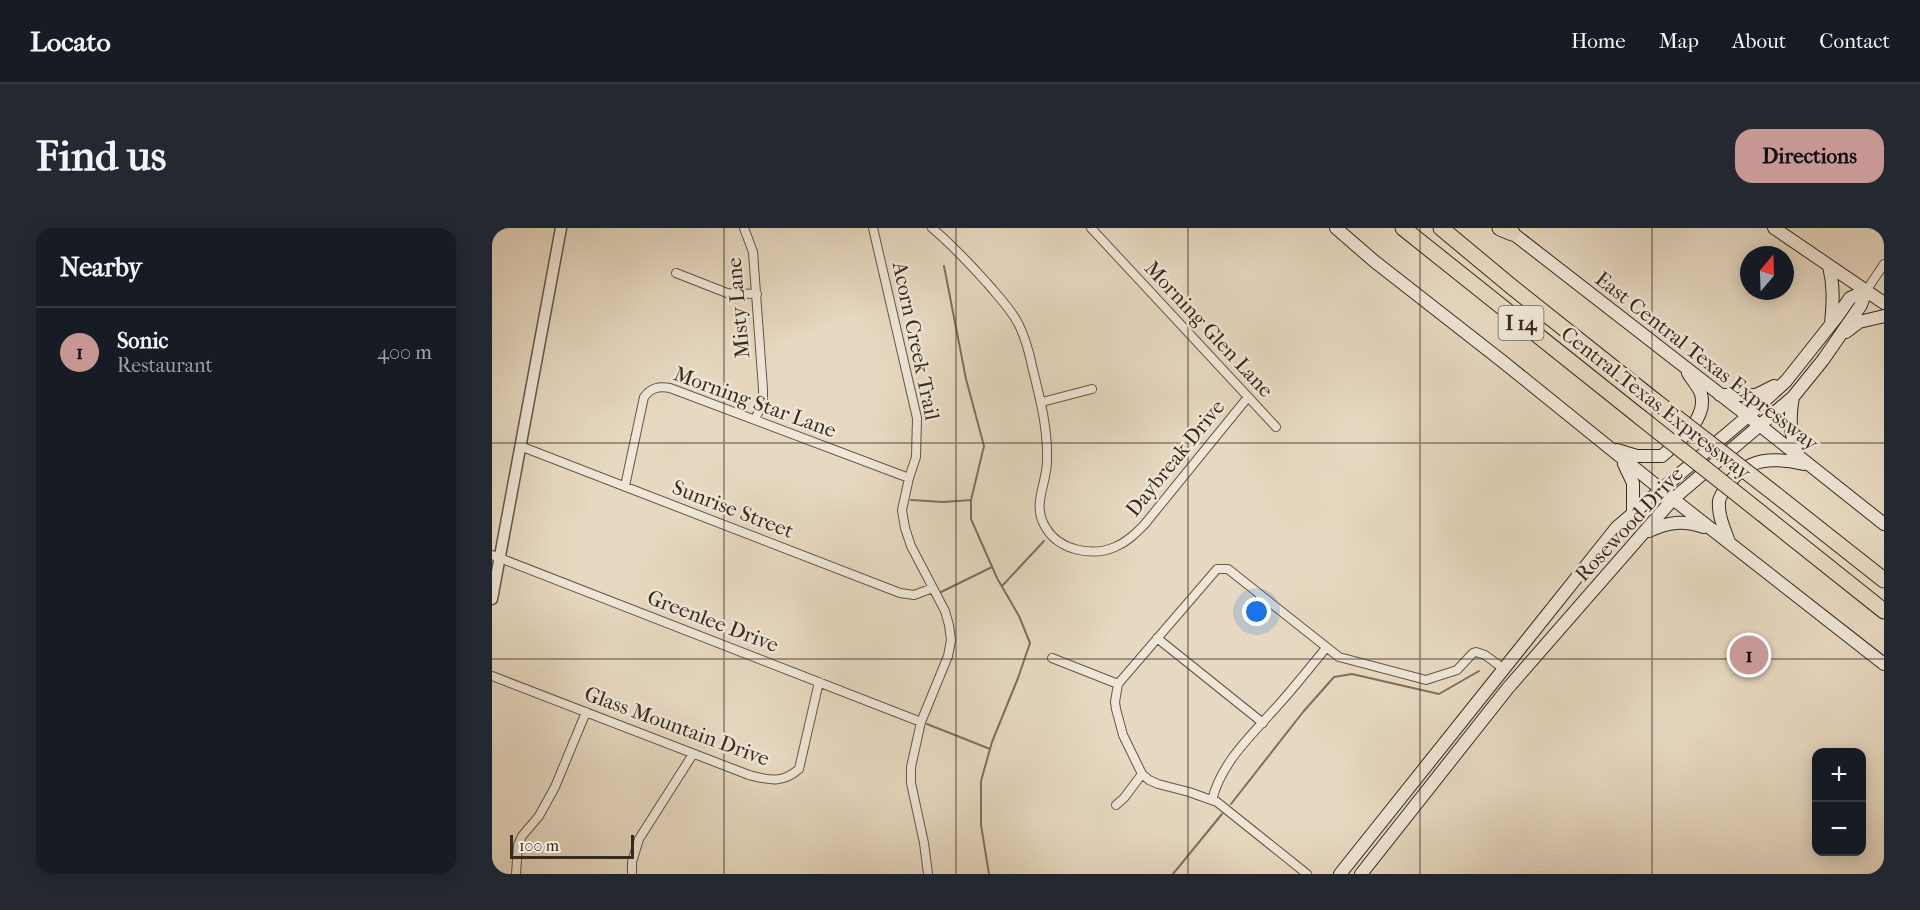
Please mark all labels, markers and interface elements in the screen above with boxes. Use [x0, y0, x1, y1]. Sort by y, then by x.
text: Locato [30, 25, 111, 58]
text: Home [1571, 29, 1626, 53]
text: Map [1659, 29, 1699, 53]
text: About [1732, 29, 1786, 53]
text: Contact [1819, 29, 1890, 53]
button: Directions [1735, 129, 1884, 183]
text: Find us [36, 132, 166, 181]
north arrow [1740, 246, 1794, 300]
text: Nearby [60, 252, 142, 283]
street label: Morning Glen Lane [1140, 256, 1278, 402]
street label: Misty Lane [722, 257, 754, 359]
street label: Acorn Creek Trail [887, 259, 945, 423]
street label: East Central Texas Expressway [1590, 266, 1824, 456]
road number: I 14 [1498, 306, 1544, 340]
street label: Central Texas Expressway [1556, 321, 1756, 485]
text: Sonic [117, 328, 168, 354]
text: 1 [76, 341, 83, 364]
text: 400 m [377, 341, 432, 364]
text: Restaurant [117, 354, 213, 377]
street label: Morning Star Lane [671, 361, 839, 443]
street label: Daybreak Drive [1121, 395, 1229, 521]
street label: Rosewood Drive [1570, 462, 1688, 586]
street label: Sunrise Street [669, 475, 798, 543]
street label: Greenlee Drive [644, 585, 782, 657]
your location [1242, 597, 1271, 626]
pin: 1 [1730, 632, 1768, 678]
street label: Glass Mountain Drive [581, 681, 773, 771]
map controls [1812, 748, 1866, 856]
button: + [1812, 748, 1866, 802]
button: − [1812, 802, 1866, 856]
scale bar [510, 832, 634, 860]
text: 100 m [519, 836, 559, 855]

